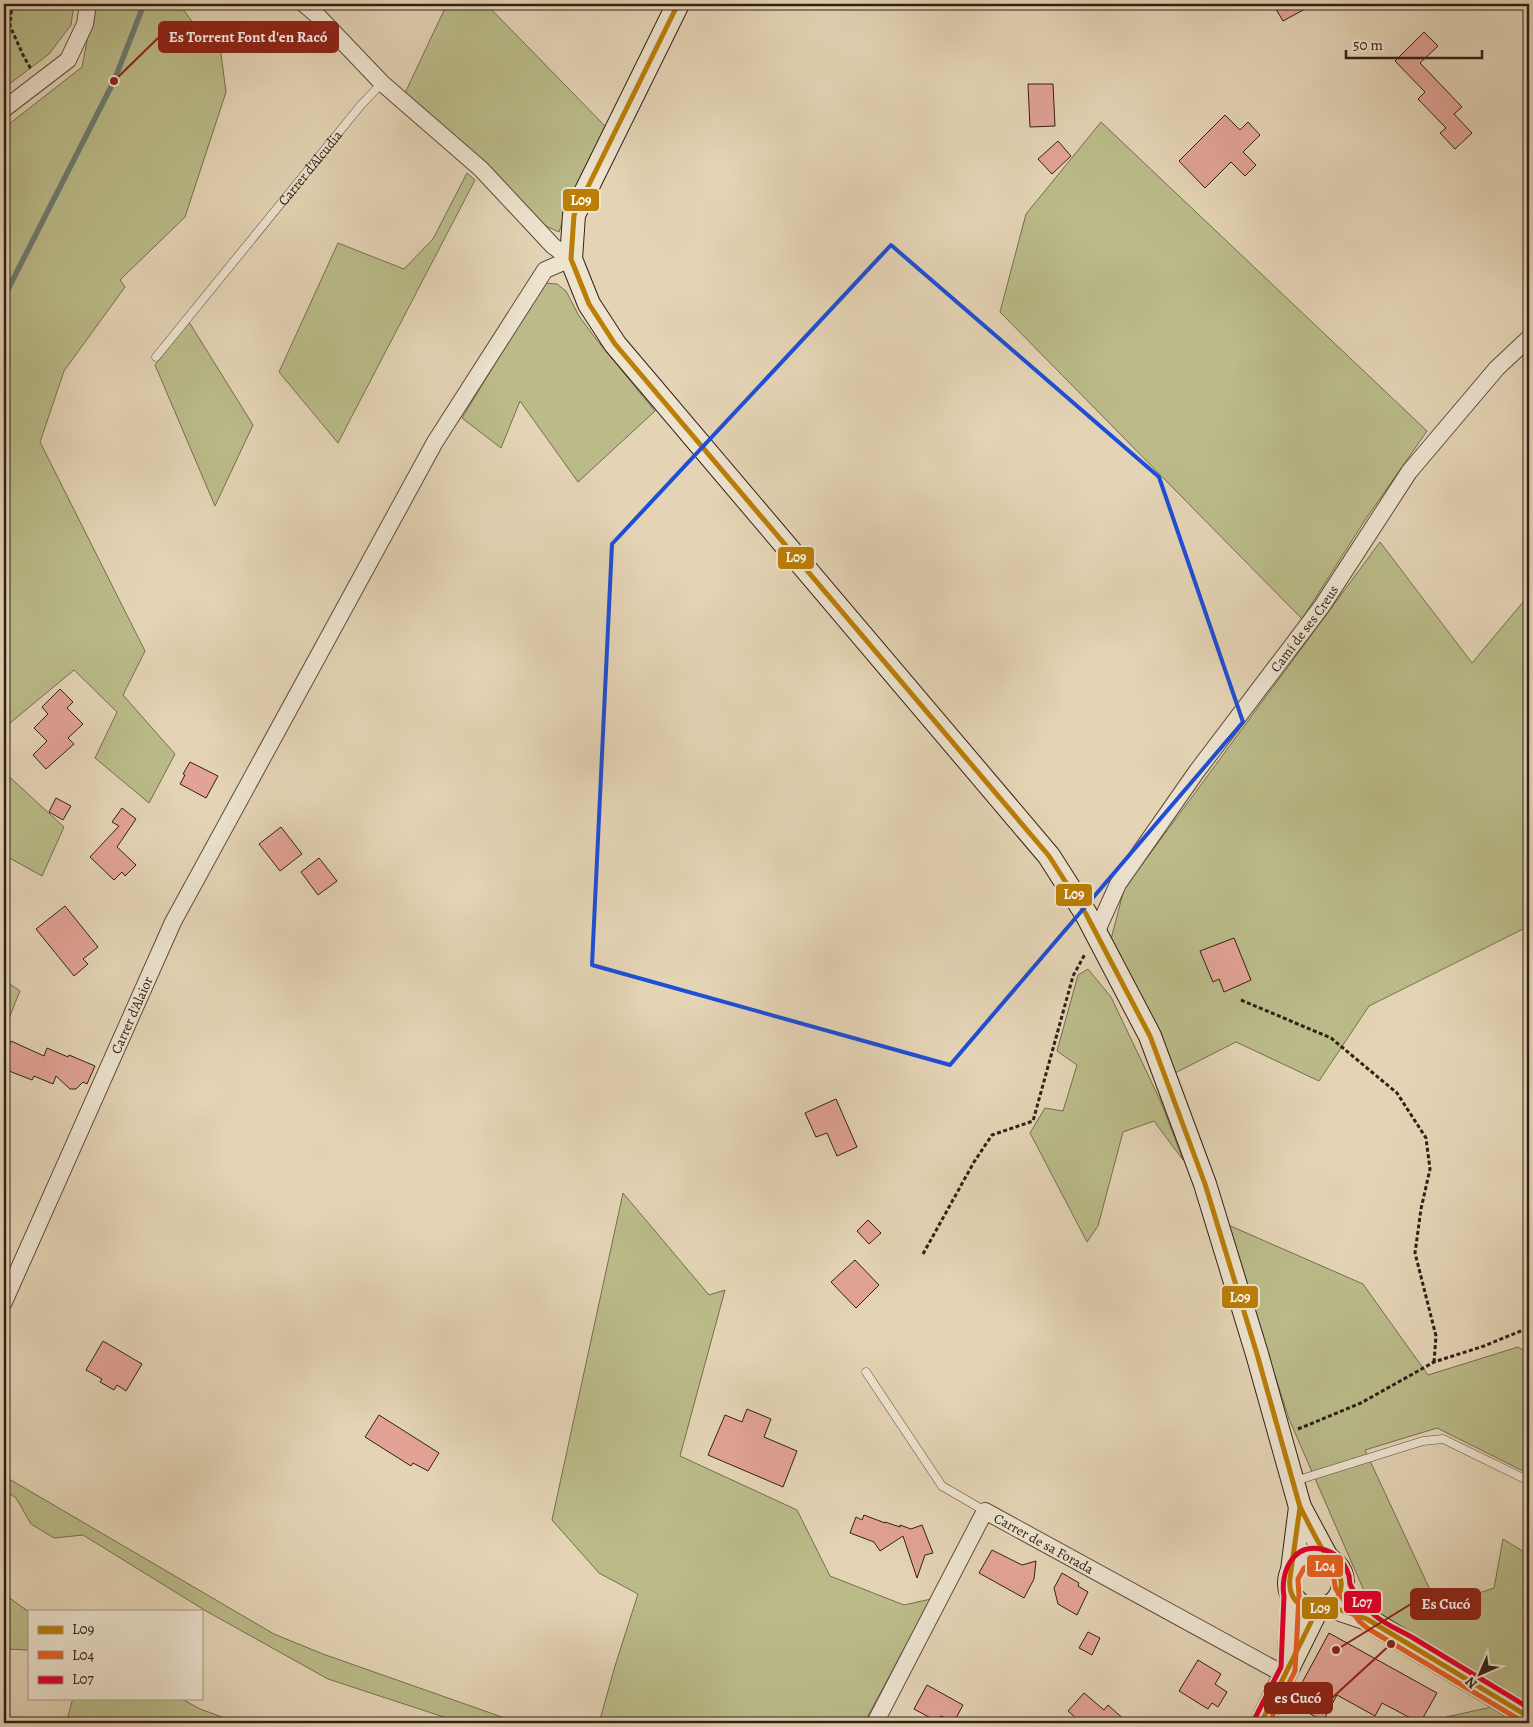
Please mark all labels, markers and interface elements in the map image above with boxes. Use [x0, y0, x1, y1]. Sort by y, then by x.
callout: Es Torrent Font d'en Racó [159, 22, 338, 52]
text: Es Torrent Font d'en Racó [169, 27, 328, 47]
scale bar [1346, 28, 1482, 60]
text: 50 m [1353, 35, 1383, 55]
street label: Carrer d'Alcudia [274, 126, 347, 209]
line badge: L09 [562, 188, 600, 212]
text: L09 [571, 191, 592, 210]
line badge: L09 [777, 546, 815, 570]
text: L09 [786, 548, 807, 567]
street label: Camí de ses Creus [1266, 581, 1343, 676]
line badge: L09 [1055, 883, 1093, 907]
text: L09 [1064, 885, 1085, 904]
street label: Carrer d'Alaior [106, 973, 157, 1057]
line badge: L09 [1221, 1285, 1259, 1309]
text: L09 [1230, 1288, 1251, 1307]
street label: Carrer de sa Forada [991, 1508, 1098, 1578]
line badge: L04 [1306, 1554, 1344, 1578]
text: L04 [1314, 1557, 1336, 1576]
callout: Es Cucó [1411, 1589, 1480, 1619]
line badge: L07 [1343, 1590, 1382, 1614]
text: L07 [1352, 1593, 1372, 1612]
text: Es Cucó [1422, 1594, 1471, 1614]
line badge: L09 [1301, 1596, 1339, 1620]
text: L09 [1310, 1599, 1331, 1618]
legend [28, 1610, 202, 1700]
text: L09 [72, 1619, 95, 1639]
text: L04 [72, 1645, 95, 1665]
north arrow [1456, 1650, 1506, 1700]
text: L07 [72, 1669, 95, 1689]
text: N [1461, 1673, 1481, 1693]
callout: es Cucó [1265, 1683, 1332, 1713]
text: es Cucó [1275, 1688, 1322, 1708]

